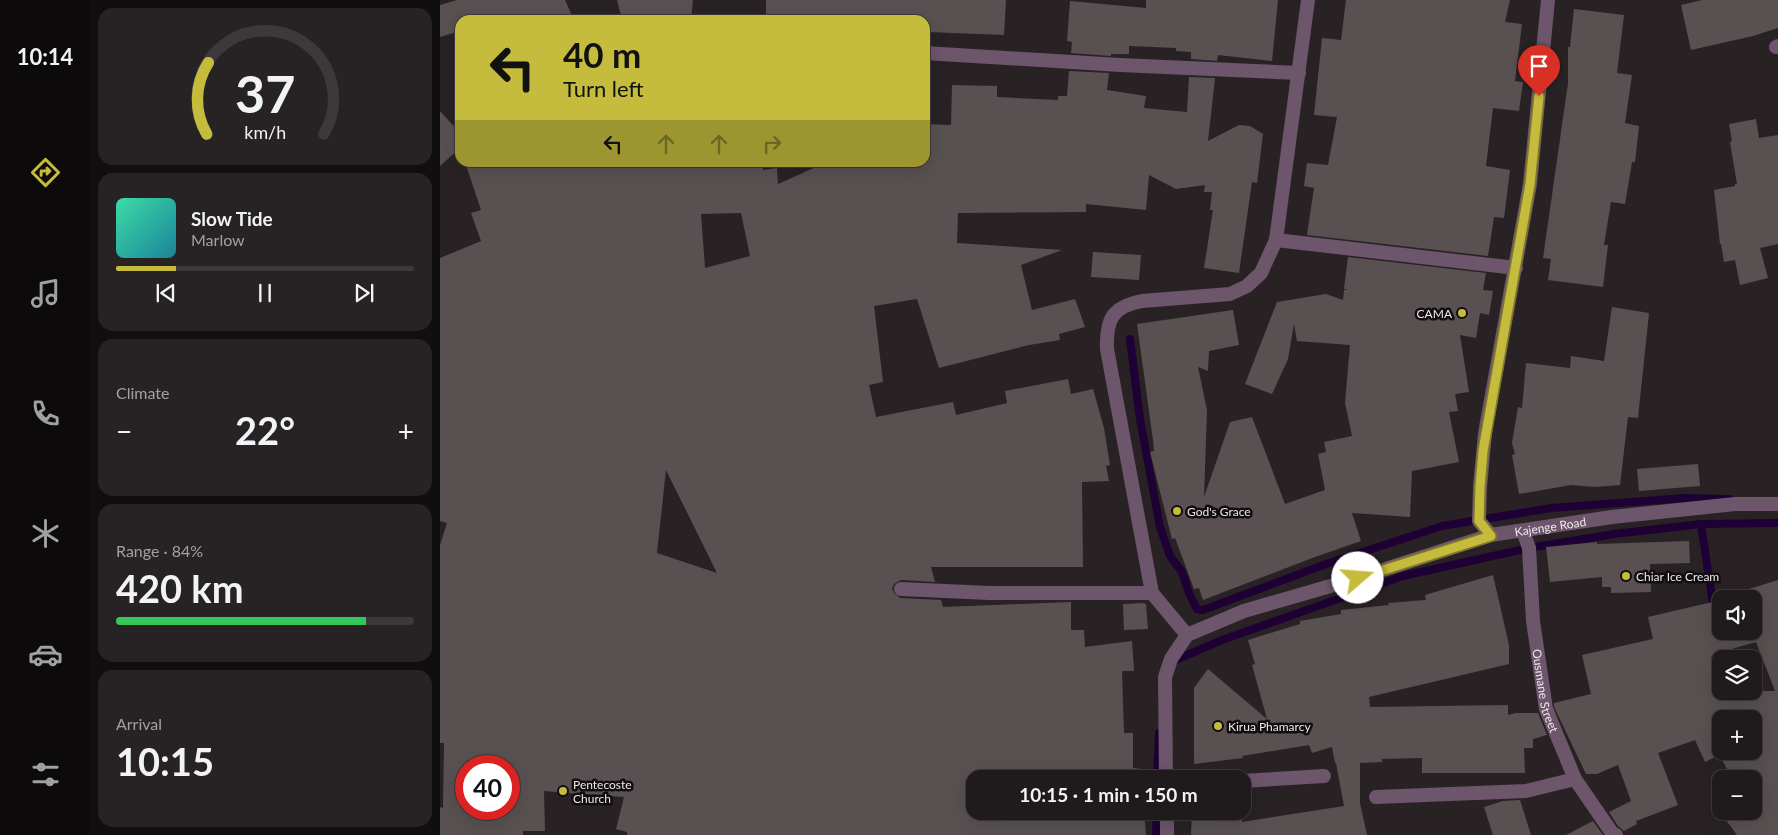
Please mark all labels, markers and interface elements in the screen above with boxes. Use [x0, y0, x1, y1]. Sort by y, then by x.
text: 40 m [563, 33, 641, 75]
icon: left [480, 35, 545, 100]
text: 10:14 [17, 43, 73, 70]
pin [1518, 45, 1560, 96]
icon: arrive [1525, 52, 1553, 80]
text: 37 [235, 62, 295, 124]
text: Turn left [563, 75, 644, 102]
text: km/h [244, 121, 286, 143]
icon: left [599, 130, 627, 158]
icon: ahead [652, 130, 680, 158]
icon: ahead [705, 130, 733, 158]
icon: right [758, 130, 786, 158]
icon: directions [28, 155, 63, 190]
text: Slow Tide [191, 207, 273, 230]
text: Marlow [191, 230, 245, 249]
icon: music [28, 276, 63, 311]
icon: previous [152, 279, 180, 307]
icon: pause [251, 279, 279, 307]
icon: next [350, 279, 378, 307]
place label: CAMA [1417, 306, 1453, 321]
marker: CAMA [1456, 307, 1468, 319]
text: Climate [116, 383, 169, 402]
icon: phone [28, 396, 63, 431]
text: 22° [235, 407, 295, 453]
text: − [116, 414, 132, 448]
text: + [398, 414, 414, 448]
place label: God's Grace [1187, 504, 1251, 519]
marker: God's Grace [1171, 505, 1183, 517]
street label: Kajenge Road [1513, 513, 1587, 539]
icon: climate [28, 516, 63, 551]
text: Range · 84% [116, 541, 203, 560]
position arrow [1331, 551, 1383, 603]
text: 420 km [116, 565, 244, 611]
place label: Chiar Ice Cream [1636, 569, 1719, 584]
marker: Chiar Ice Cream [1620, 570, 1632, 582]
map controls [1712, 590, 1762, 820]
button: sound [1712, 590, 1762, 640]
icon: car [28, 637, 63, 672]
street label: Ousmane Street [1530, 648, 1563, 735]
button: layers [1712, 650, 1762, 700]
button: + [1712, 710, 1762, 760]
text: Arrival [116, 714, 162, 733]
place label: Kirua Phamarcy [1228, 719, 1311, 734]
marker: Kirua Phamarcy [1212, 720, 1224, 732]
text: 10:15 [116, 738, 214, 784]
speed limit sign: 40 [455, 755, 520, 820]
icon: filters [28, 757, 63, 792]
button: − [1712, 770, 1762, 820]
place label: Pentecoste Church [573, 777, 632, 806]
text: 10:15 · 1 min · 150 m [1019, 783, 1198, 806]
marker: Pentecoste Church [557, 785, 569, 797]

